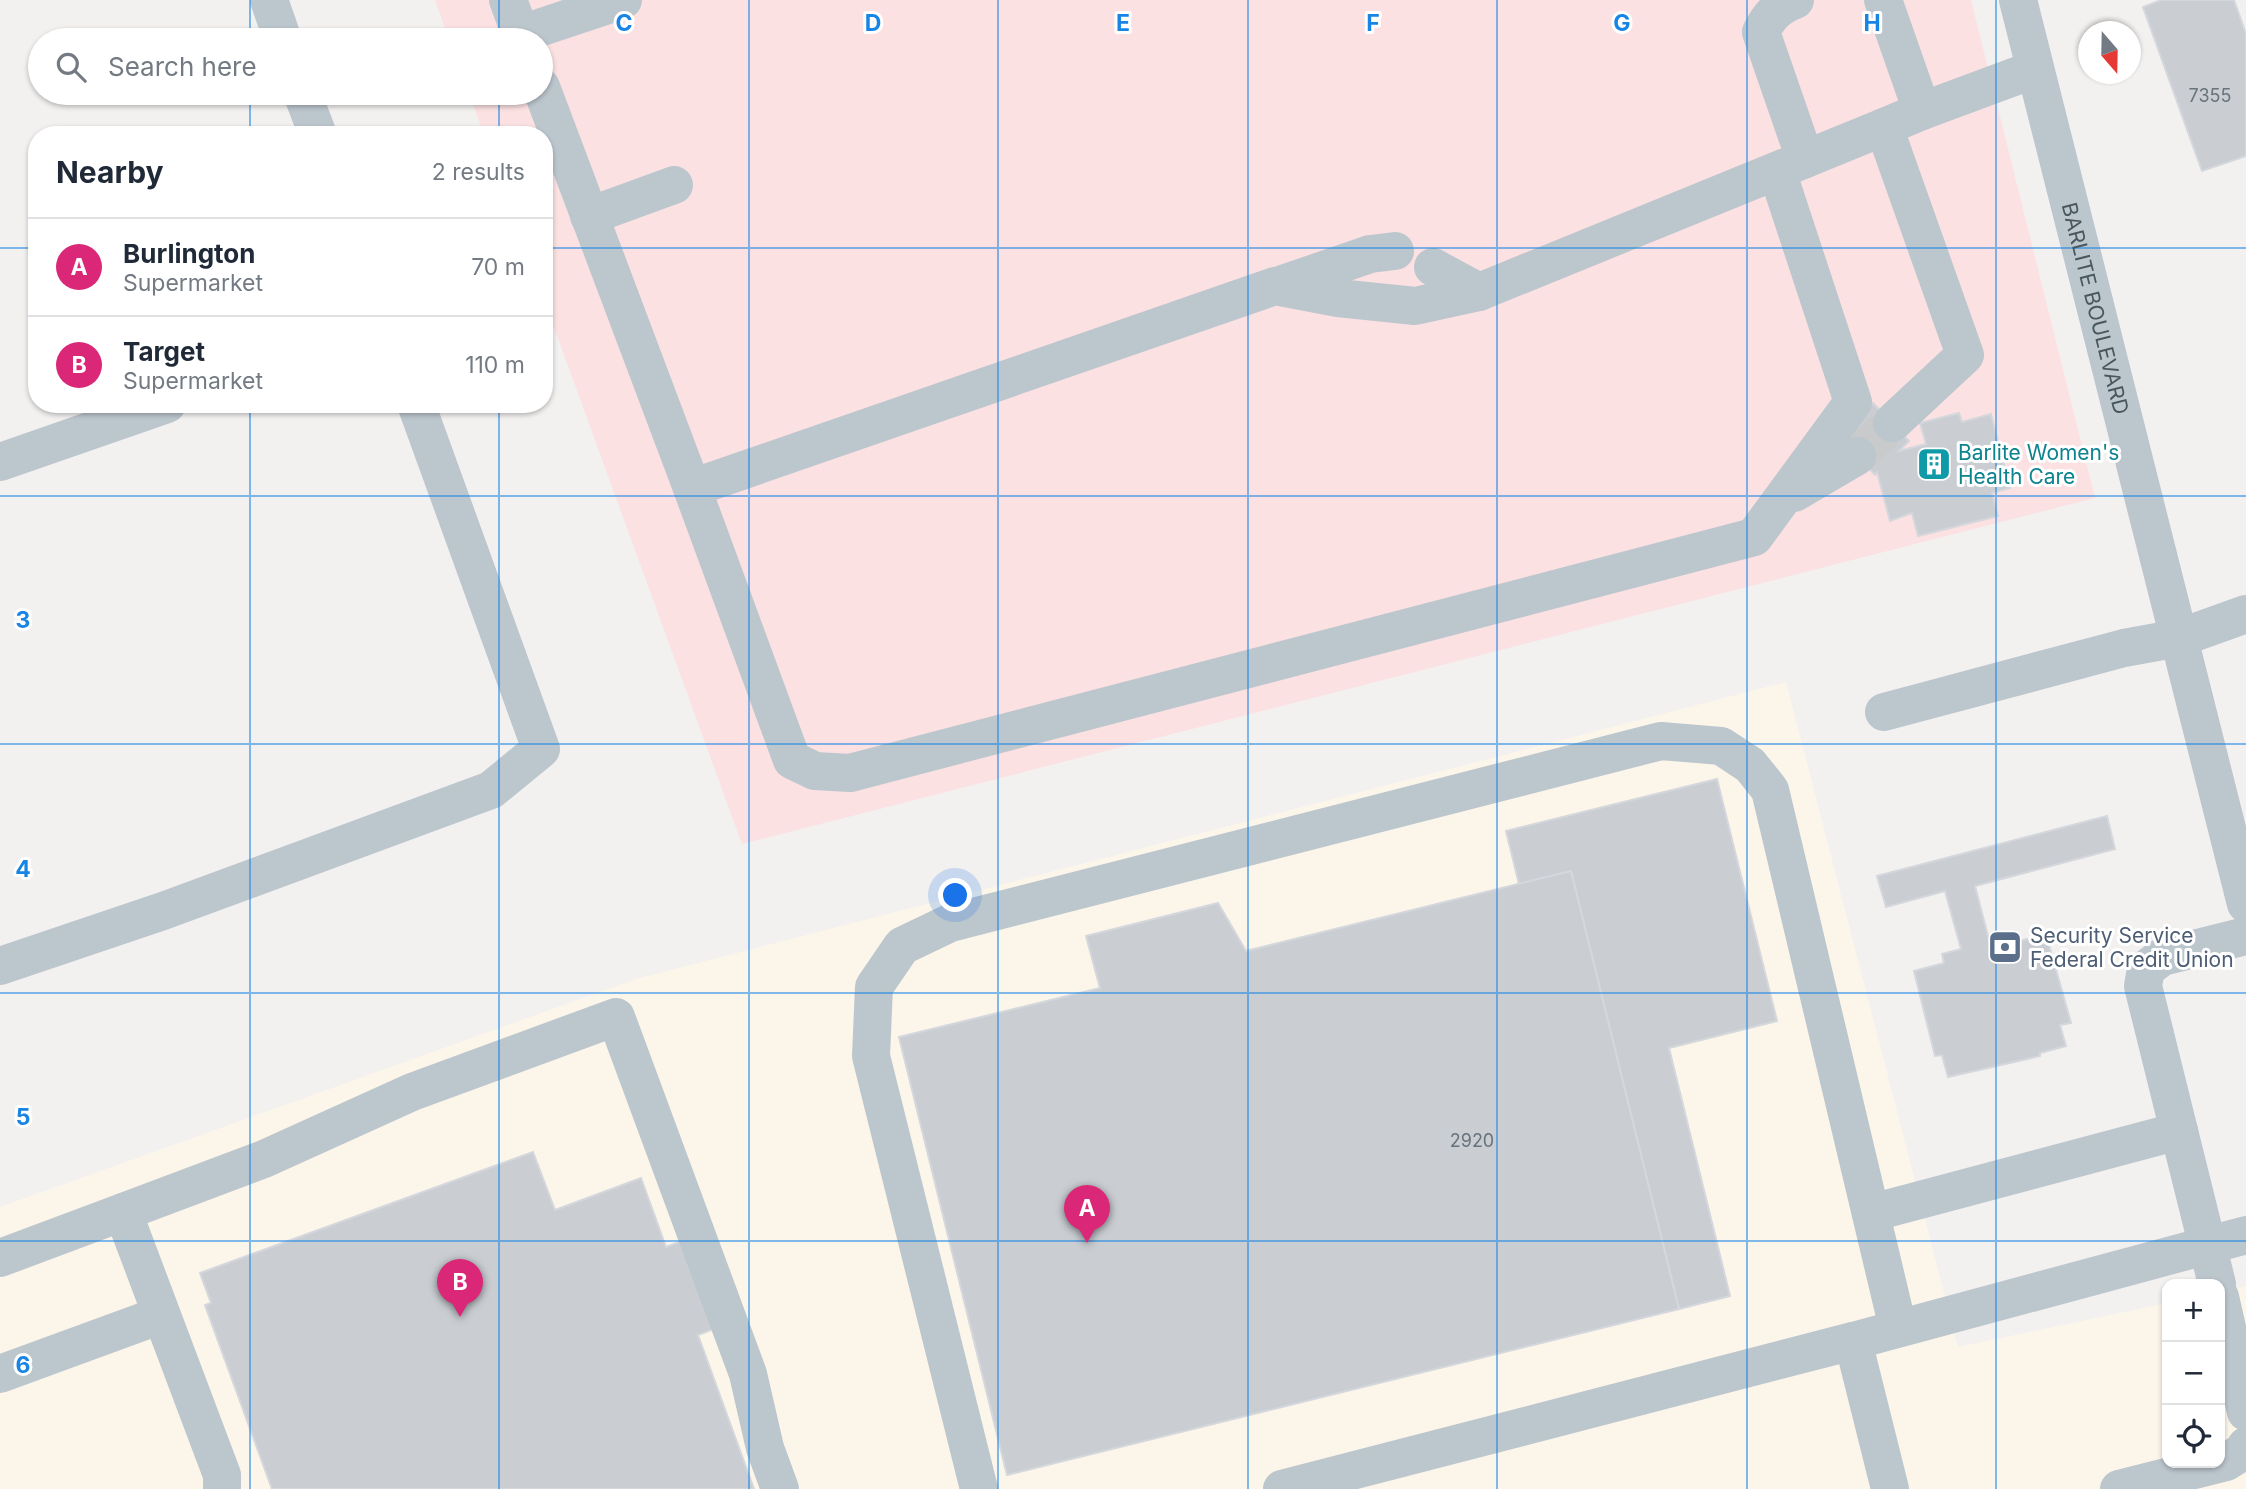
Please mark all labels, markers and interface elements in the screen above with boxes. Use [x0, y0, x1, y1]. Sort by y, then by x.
text: C [615, 9, 633, 37]
text: D [865, 9, 881, 37]
text: E [1116, 9, 1130, 37]
text: F [1366, 9, 1380, 37]
text: G [1613, 9, 1631, 37]
text: H [1863, 9, 1881, 37]
north arrow [2078, 21, 2141, 84]
search box [28, 28, 553, 105]
icon: search [52, 48, 90, 86]
text: Search here [108, 51, 257, 82]
house number: 7355 [2189, 85, 2231, 106]
text: Nearby [56, 154, 164, 190]
text: 2 results [432, 158, 525, 186]
street label: BARLITE BOULEVARD [2057, 200, 2134, 417]
text: Burlington [123, 238, 256, 269]
text: A [70, 253, 88, 281]
text: 70 m [471, 253, 525, 281]
text: Supermarket [123, 269, 263, 297]
text: Target [123, 336, 205, 367]
text: B [71, 351, 87, 379]
text: 110 m [465, 351, 525, 379]
text: Supermarket [123, 367, 263, 395]
place label: Barlite Women's Health Care [1958, 440, 2119, 489]
building icon: Barlite Women's Health Care [1915, 445, 1953, 483]
text: 3 [16, 606, 30, 634]
text: 4 [15, 855, 31, 883]
your location [938, 878, 972, 912]
place label: Security Service Federal Credit Union [2030, 923, 2234, 972]
bank icon: Security Service Federal Credit Union [1986, 928, 2024, 966]
text: 5 [16, 1103, 30, 1131]
house number: 2920 [1450, 1130, 1494, 1151]
pin: A [1064, 1185, 1110, 1243]
pin: B [437, 1259, 483, 1317]
map controls [2162, 1279, 2225, 1468]
button: + [2162, 1279, 2225, 1342]
button: − [2162, 1342, 2225, 1405]
text: 6 [16, 1351, 30, 1379]
button: locate [2162, 1405, 2225, 1468]

